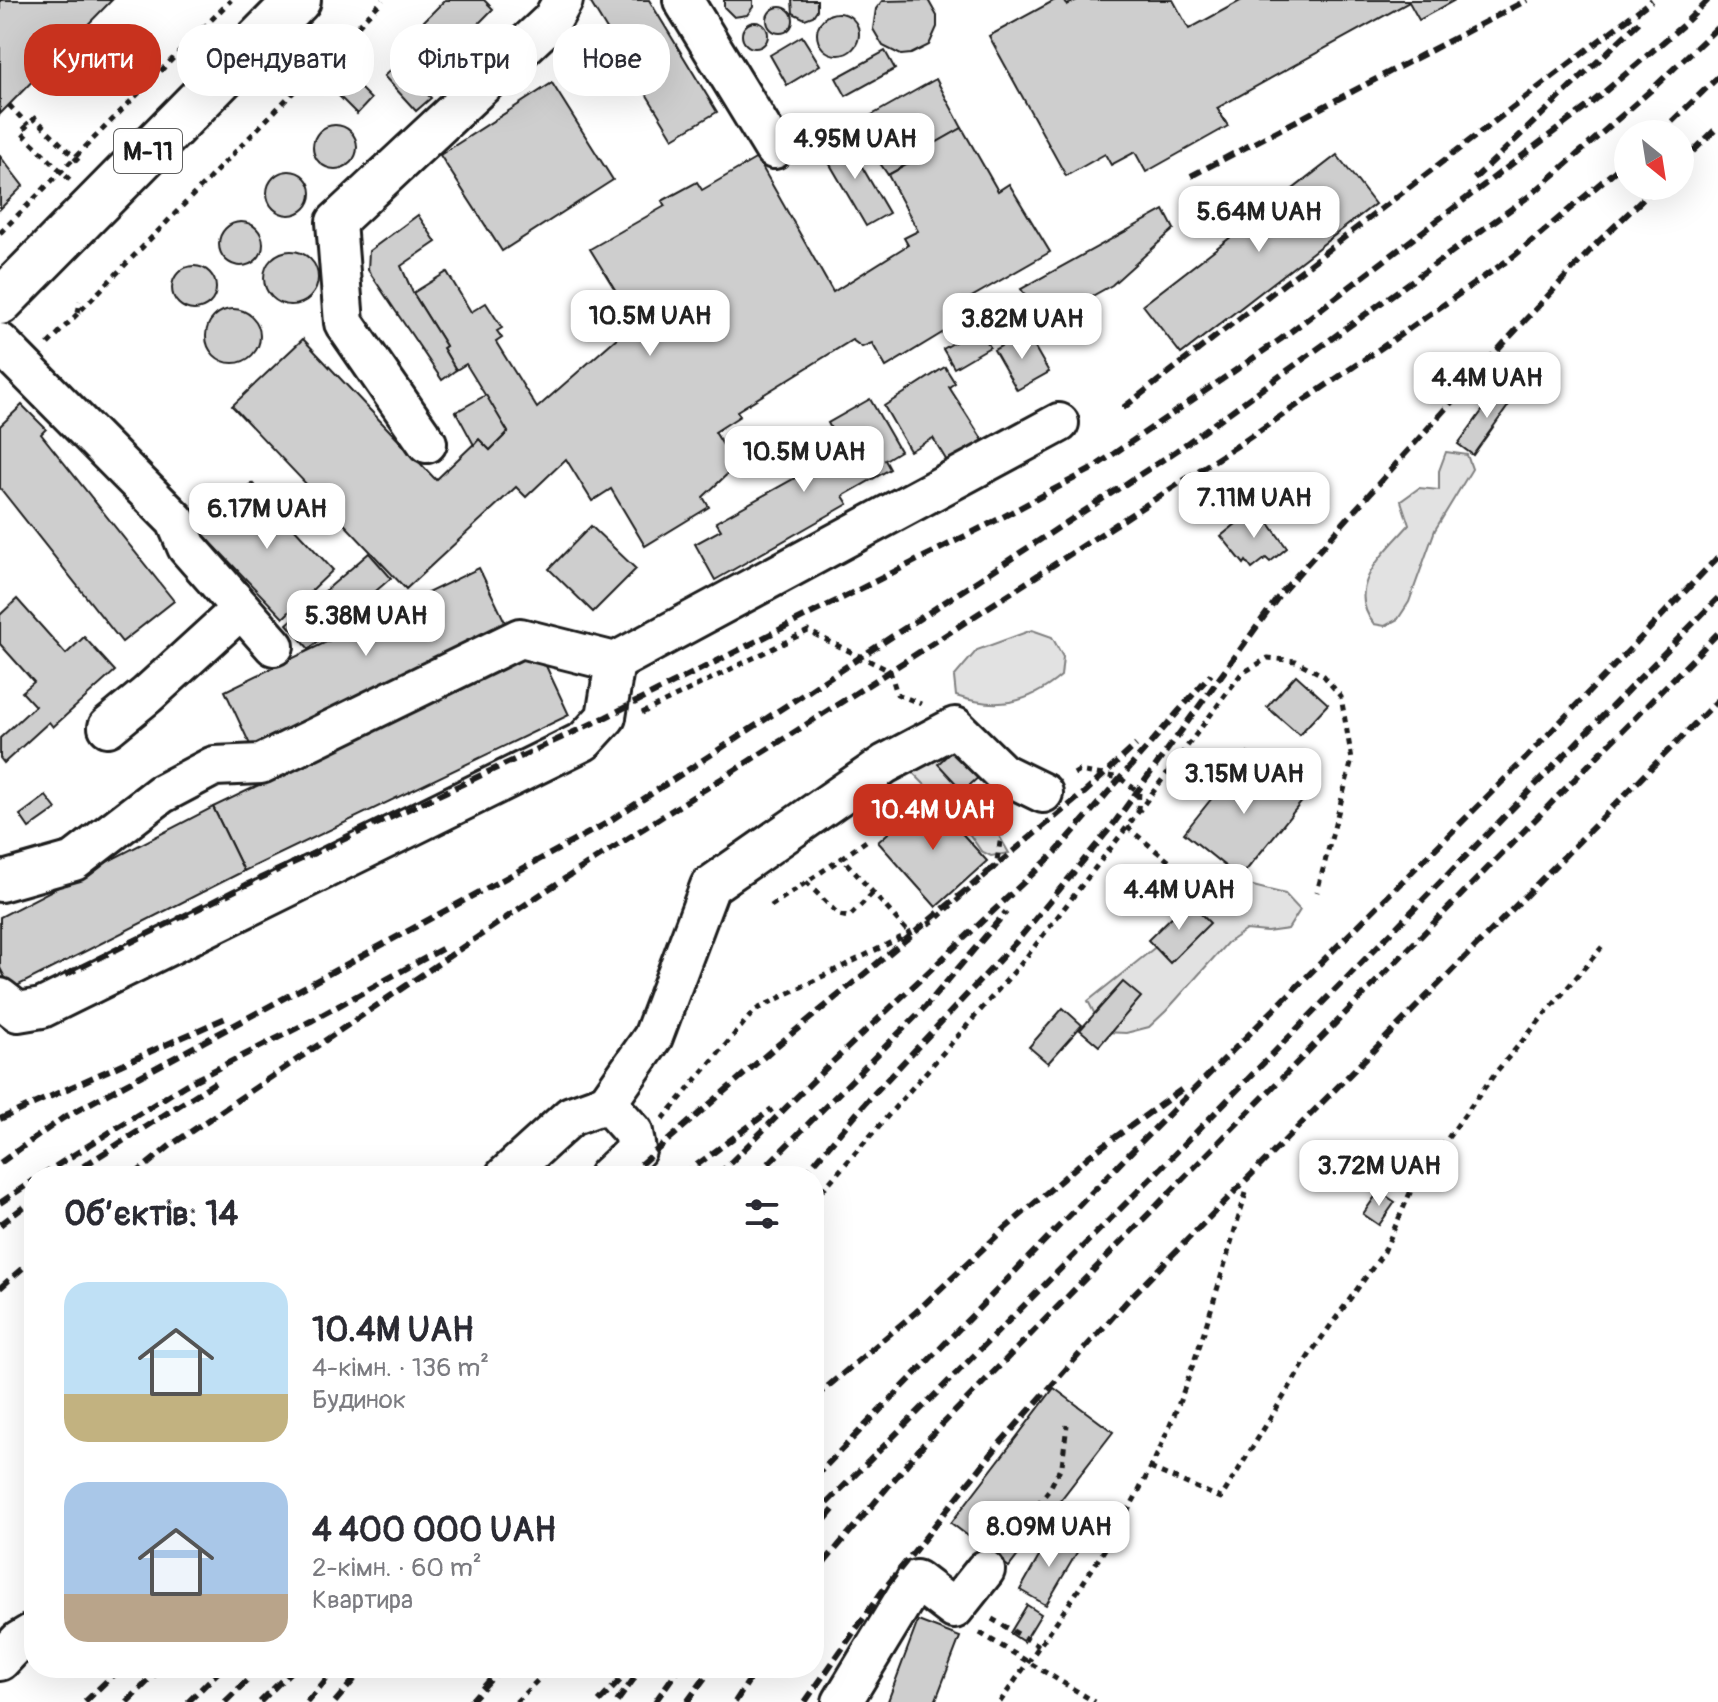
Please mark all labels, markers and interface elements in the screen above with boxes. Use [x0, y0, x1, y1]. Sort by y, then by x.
chip: Купити [24, 24, 161, 96]
chip: Орендувати [177, 24, 374, 96]
chip: Фільтри [390, 24, 537, 96]
chip: Нове [553, 24, 670, 96]
pin: 4.95M UAH [763, 113, 947, 181]
north arrow [1614, 120, 1694, 200]
map controls [1614, 120, 1694, 200]
text: 4.95M UAH [793, 123, 917, 155]
road number: М-11 [114, 129, 182, 173]
pin: 5.64M UAH [1167, 186, 1351, 254]
text: 5.64M UAH [1197, 196, 1321, 228]
pin: 10.5M UAH [558, 290, 742, 358]
pin: 3.82M UAH [930, 293, 1114, 361]
text: 10.5M UAH [589, 300, 711, 332]
text: 3.82M UAH [961, 303, 1083, 335]
pin: 4.4M UAH [1404, 352, 1570, 420]
text: 4.4M UAH [1432, 362, 1542, 394]
pin: 10.5M UAH [712, 426, 896, 494]
text: 10.5M UAH [743, 436, 865, 468]
pin: 7.11M UAH [1162, 472, 1346, 540]
text: 7.11M UAH [1197, 482, 1311, 514]
pin: 6.17M UAH [175, 483, 359, 551]
text: 6.17M UAH [207, 493, 327, 525]
pin: 5.38M UAH [274, 590, 458, 658]
text: 5.38M UAH [305, 600, 427, 632]
pin: 3.15M UAH [1152, 748, 1336, 816]
text: 3.15M UAH [1184, 758, 1304, 790]
pin: 10.4M UAH [841, 784, 1025, 852]
text: 10.4M UAH [871, 794, 995, 826]
pin: 4.4M UAH [1096, 864, 1262, 932]
text: 4.4M UAH [1124, 874, 1234, 906]
pin: 3.72M UAH [1287, 1140, 1471, 1208]
text: 3.72M UAH [1317, 1150, 1441, 1182]
icon: filters [740, 1192, 784, 1236]
text: Об’єктів: 14 [64, 1193, 238, 1236]
text: 10.4M UAH [312, 1309, 474, 1352]
icon: home [128, 1314, 224, 1410]
text: 4-кімн. · 136 m² [312, 1352, 489, 1384]
text: Будинок [312, 1384, 406, 1416]
pin: 8.09M UAH [957, 1501, 1141, 1569]
text: 4 400 000 UAH [312, 1509, 556, 1552]
text: 8.09M UAH [987, 1511, 1111, 1543]
icon: home [128, 1514, 224, 1610]
text: 2-кімн. · 60 m² [312, 1552, 482, 1584]
text: Квартира [312, 1584, 413, 1616]

